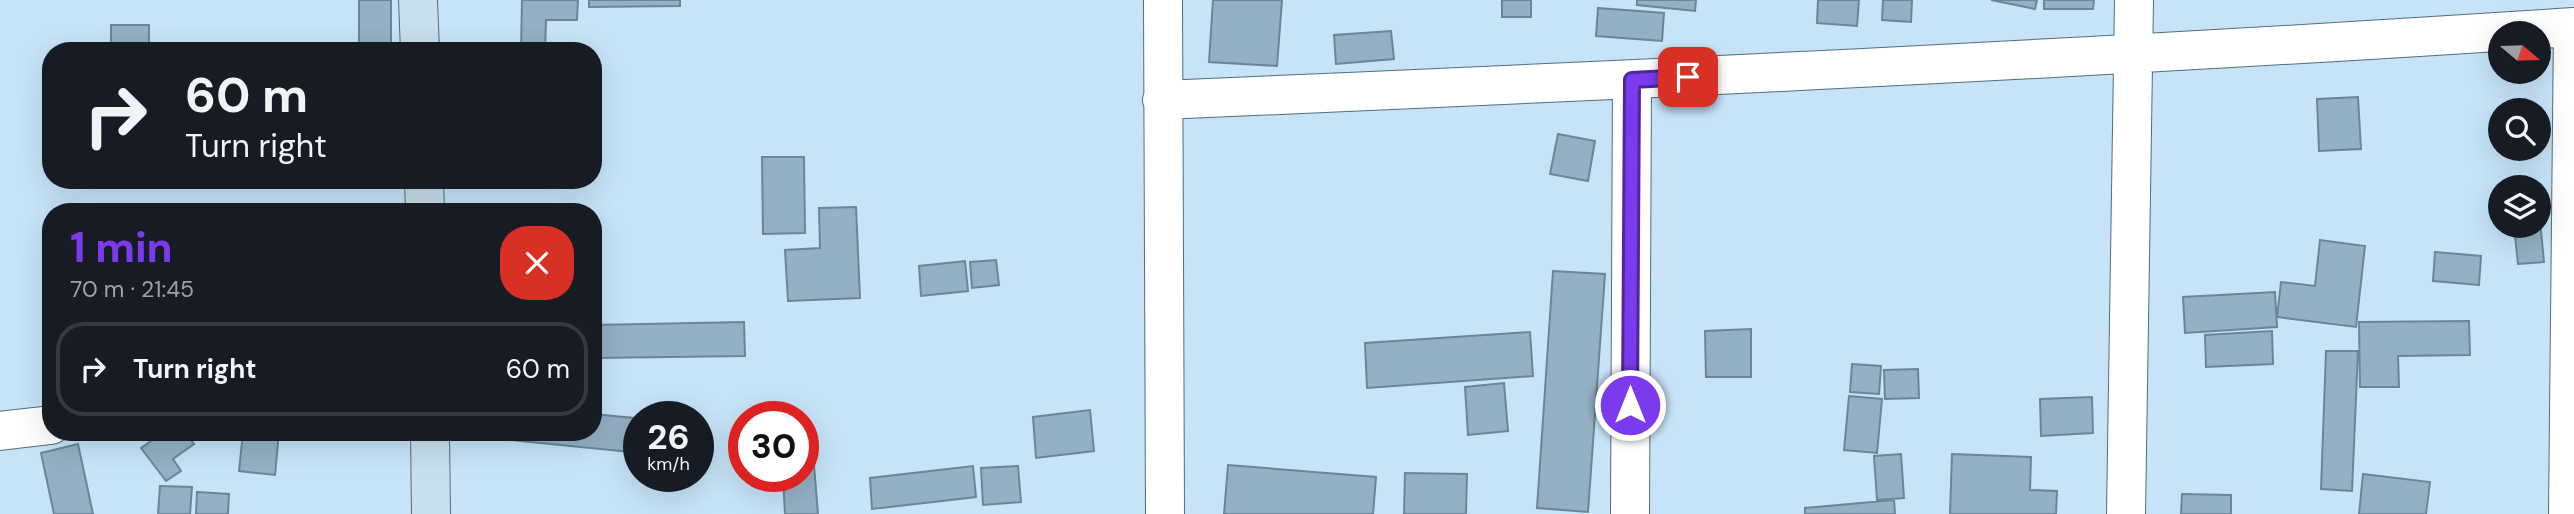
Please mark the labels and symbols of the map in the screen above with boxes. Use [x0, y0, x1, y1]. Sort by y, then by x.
north arrow [2488, 21, 2552, 84]
pin [1658, 47, 1718, 107]
position arrow [1593, 368, 1667, 442]
speed limit sign: 30 [728, 401, 819, 492]

